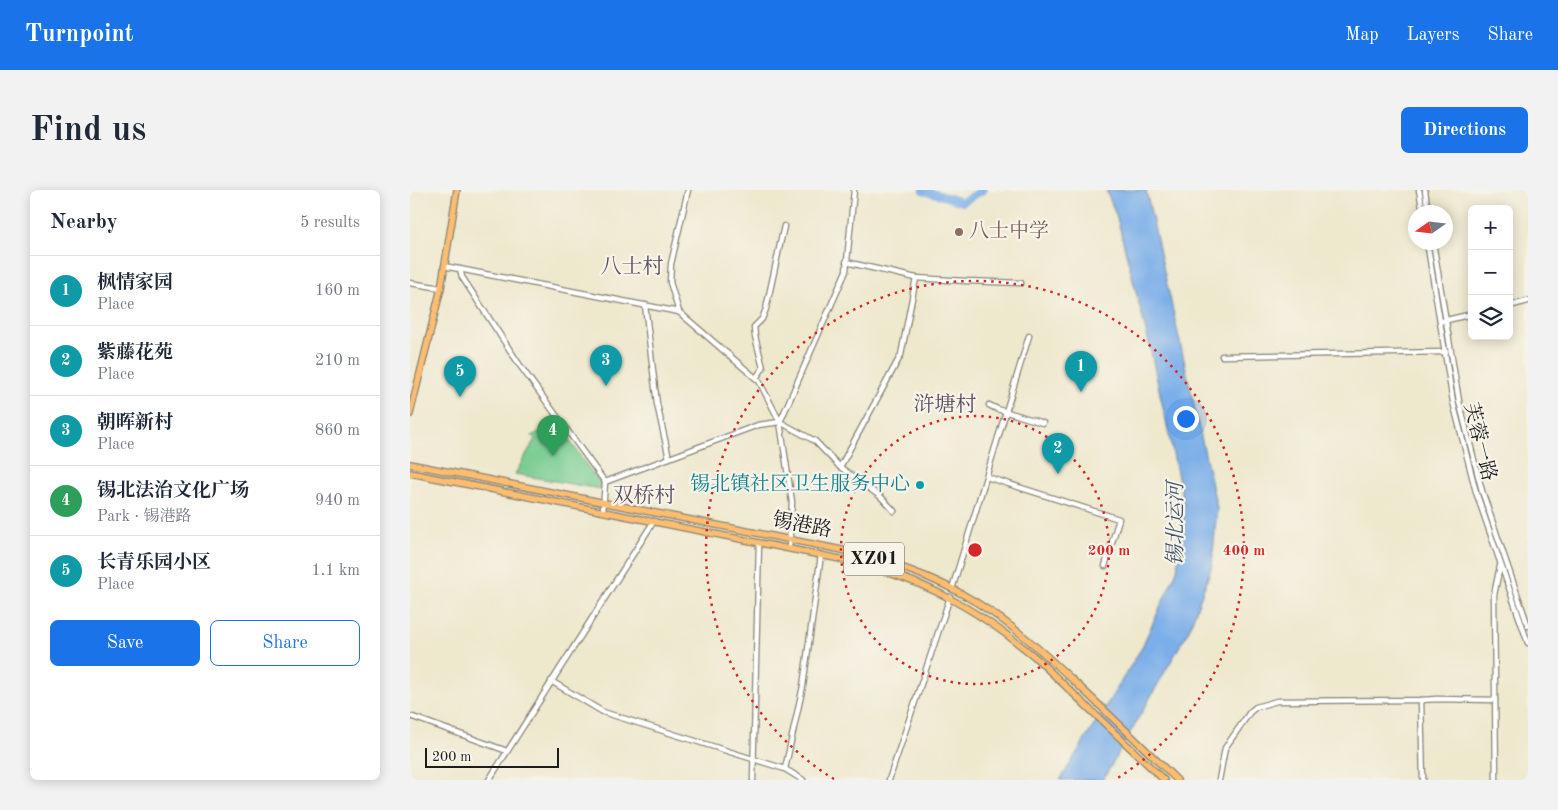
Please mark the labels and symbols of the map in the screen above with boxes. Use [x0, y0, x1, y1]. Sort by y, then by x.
north arrow [1408, 205, 1453, 250]
place label: 八士中学 [969, 220, 1049, 242]
marker: 八士中学 [953, 226, 965, 238]
district label: 八士村 [601, 255, 664, 278]
pin: 3 [590, 345, 622, 386]
pin: 1 [1065, 351, 1097, 392]
pin: 5 [444, 356, 476, 397]
district label: 浒塘村 [914, 393, 977, 416]
street label: 芙蓉一路 [1460, 400, 1500, 483]
your location [1173, 406, 1199, 432]
pin: 4 [537, 415, 569, 456]
pin: 2 [1042, 433, 1074, 474]
place label: 锡北镇社区卫生服务中心 [690, 473, 910, 495]
water label: 锡北运河 [1164, 478, 1187, 566]
marker: 锡北镇社区卫生服务中心 [914, 479, 926, 491]
district label: 双桥村 [613, 484, 676, 507]
street label: 锡港路 [771, 508, 834, 542]
centre of rings [966, 541, 984, 559]
road number: XZ01 [844, 542, 904, 576]
text: 200 m [1088, 544, 1130, 559]
text: 400 m [1223, 544, 1265, 559]
scale bar [425, 745, 559, 768]

